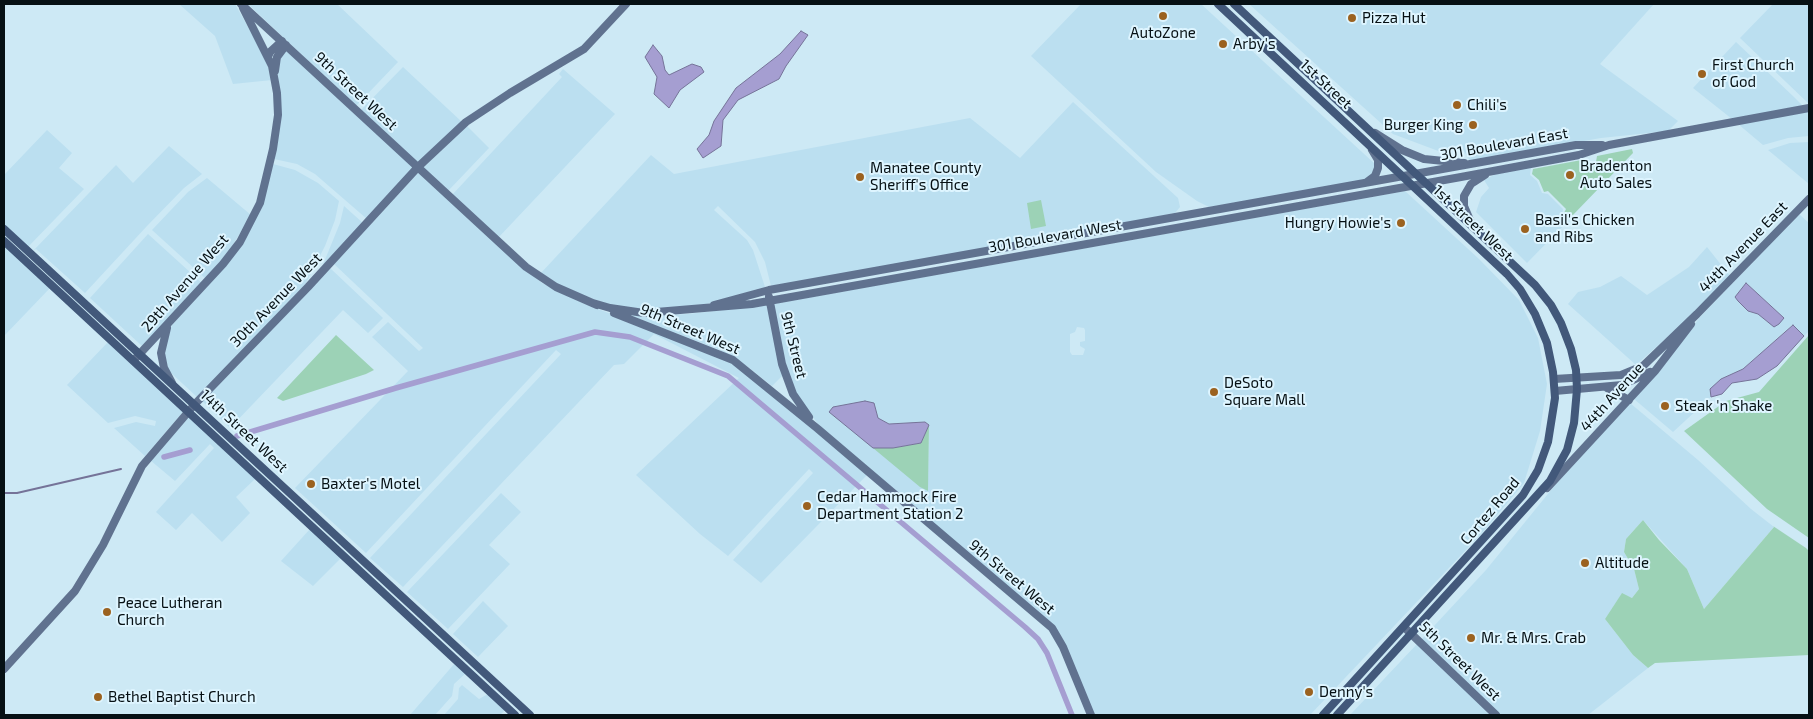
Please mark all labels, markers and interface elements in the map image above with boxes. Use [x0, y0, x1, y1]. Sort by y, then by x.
place label: Pizza Hut [1362, 9, 1426, 27]
marker: AutoZone [1157, 10, 1169, 22]
marker: Pizza Hut [1346, 12, 1358, 24]
place label: AutoZone [1130, 24, 1196, 42]
place label: Arby's [1233, 35, 1276, 53]
marker: Arby's [1217, 38, 1229, 50]
street label: 9th Street West [311, 48, 401, 134]
street label: 1st Street [1296, 55, 1356, 113]
place label: First Church of God [1712, 56, 1794, 91]
marker: First Church of God [1696, 68, 1708, 80]
place label: Chili's [1467, 96, 1507, 114]
marker: Chili's [1451, 99, 1463, 111]
place label: Burger King [1384, 116, 1463, 134]
marker: Burger King [1467, 119, 1479, 131]
street label: 301 Boulevard East [1439, 124, 1569, 164]
place label: Bradenton Auto Sales [1580, 157, 1652, 192]
place label: Manatee County Sheriff's Office [870, 159, 981, 194]
marker: Bradenton Auto Sales [1564, 169, 1576, 181]
marker: Manatee County Sheriff's Office [854, 171, 866, 183]
street label: 1st Street West [1429, 181, 1517, 265]
street label: 44th Avenue East [1695, 198, 1791, 296]
place label: Basil's Chicken and Ribs [1535, 211, 1635, 246]
place label: Hungry Howie's [1285, 214, 1391, 232]
street label: 301 Boulevard West [987, 215, 1123, 257]
marker: Hungry Howie's [1395, 217, 1407, 229]
marker: Basil's Chicken and Ribs [1519, 223, 1531, 235]
street label: 29th Avenue West [138, 230, 232, 336]
street label: 30th Avenue West [226, 249, 326, 351]
street label: 9th Street West [637, 300, 743, 358]
street label: 9th Street [777, 310, 811, 380]
street label: 44th Avenue [1576, 359, 1648, 435]
place label: DeSoto Square Mall [1224, 374, 1305, 409]
street label: 14th Street West [196, 386, 292, 476]
marker: DeSoto Square Mall [1208, 386, 1220, 398]
place label: Steak 'n Shake [1675, 397, 1772, 415]
marker: Steak 'n Shake [1659, 400, 1671, 412]
street label: Cortez Road [1457, 474, 1523, 548]
place label: Baxter's Motel [321, 475, 420, 493]
marker: Baxter's Motel [305, 478, 317, 490]
place label: Cedar Hammock Fire Department Station 2 [817, 488, 963, 523]
marker: Cedar Hammock Fire Department Station 2 [801, 500, 813, 512]
street label: 9th Street West [965, 536, 1059, 618]
place label: Altitude [1595, 554, 1649, 572]
marker: Altitude [1579, 557, 1591, 569]
place label: Peace Lutheran Church [117, 594, 222, 629]
marker: Peace Lutheran Church [101, 606, 113, 618]
street label: 5th Street West [1416, 618, 1504, 704]
place label: Mr. & Mrs. Crab [1481, 629, 1586, 647]
marker: Mr. & Mrs. Crab [1465, 632, 1477, 644]
place label: Denny's [1319, 683, 1373, 701]
marker: Denny's [1303, 686, 1315, 698]
place label: Bethel Baptist Church [108, 688, 256, 706]
marker: Bethel Baptist Church [92, 691, 104, 703]

